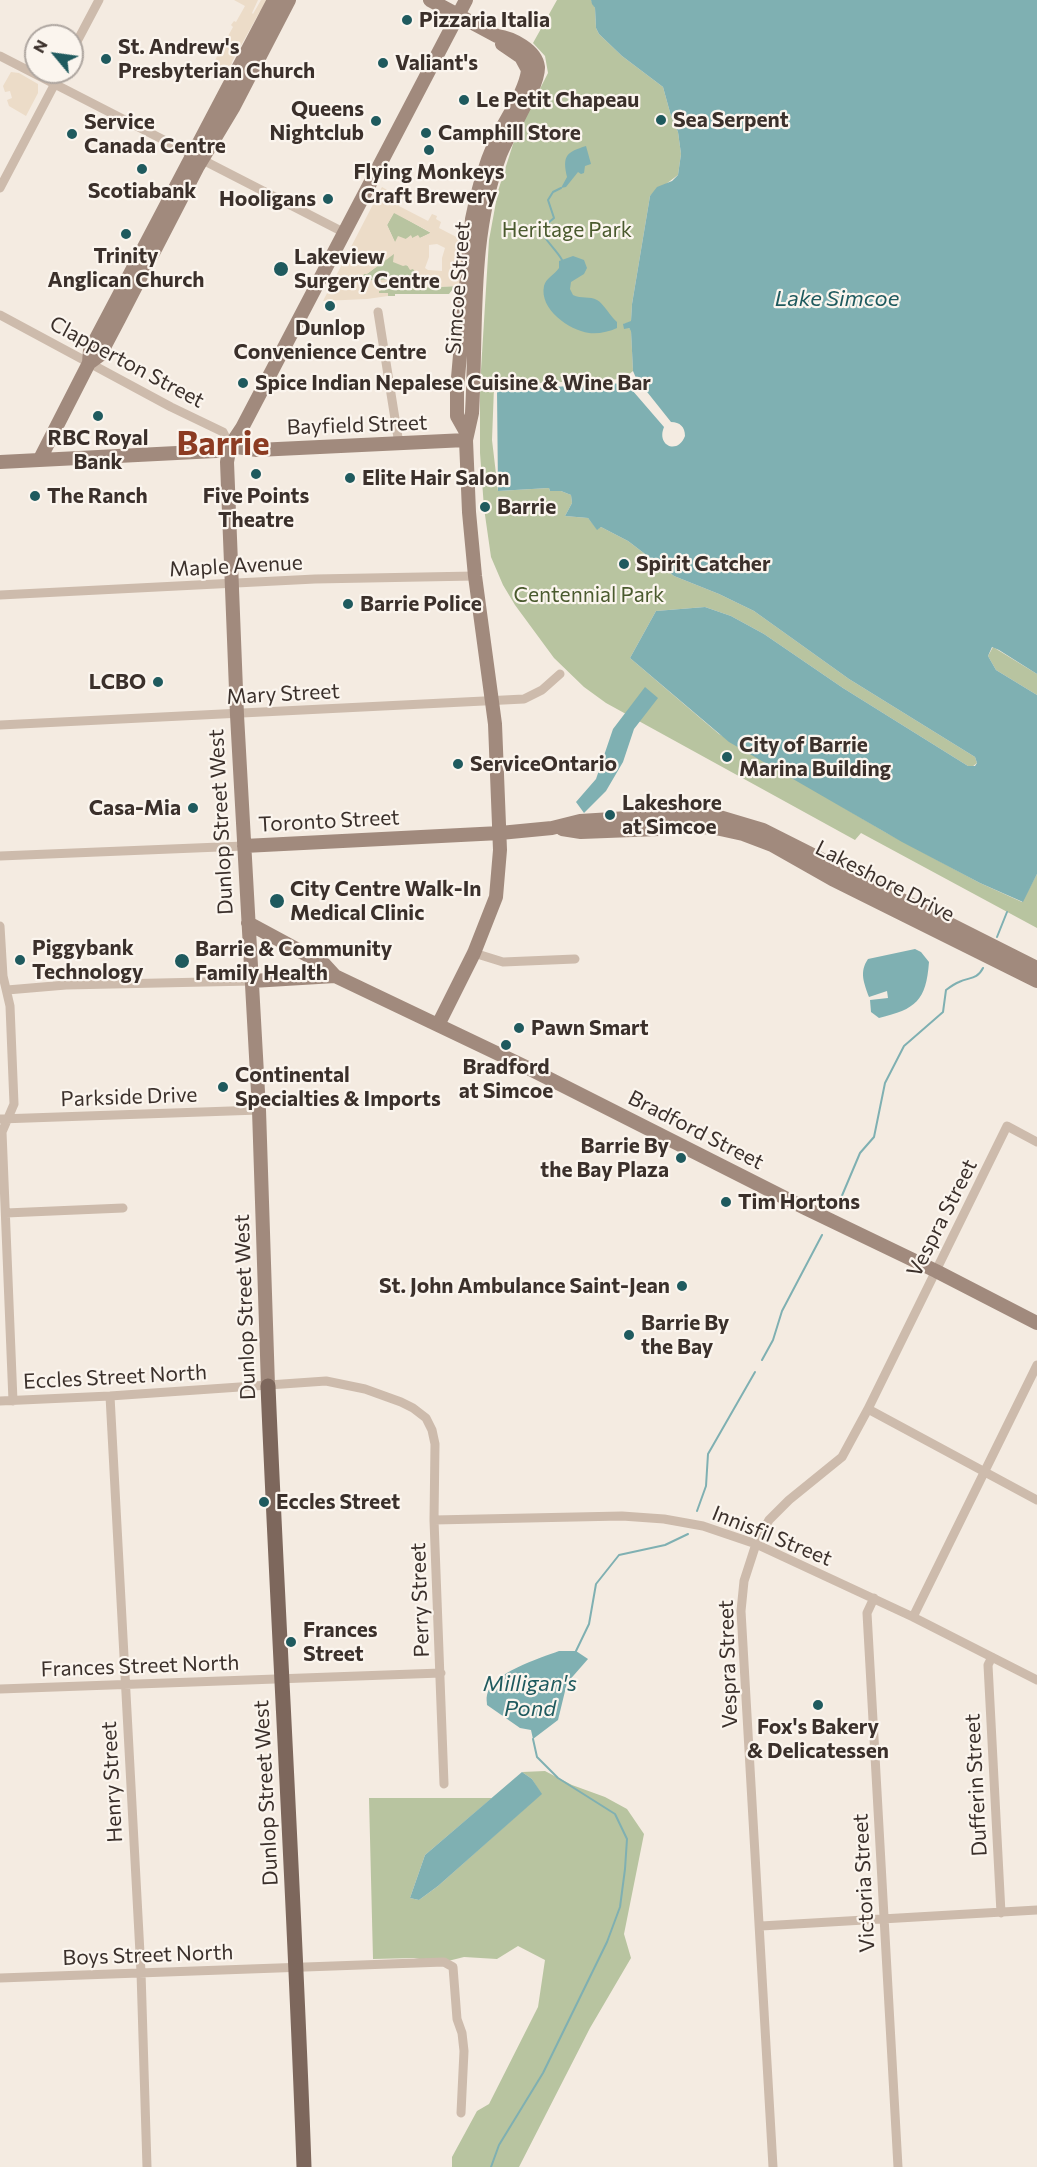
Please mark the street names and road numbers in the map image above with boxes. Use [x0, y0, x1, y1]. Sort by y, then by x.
street label: Simcoe Street [441, 221, 475, 355]
street label: Clapperton Street [45, 311, 209, 413]
street label: Bayfield Street [286, 410, 428, 440]
street label: Maple Avenue [169, 550, 303, 582]
street label: Mary Street [226, 678, 340, 710]
street label: Dunlop Street West [204, 728, 238, 916]
street label: Toronto Street [258, 805, 400, 837]
street label: Lakeshore Drive [811, 835, 959, 927]
street label: Parkside Drive [60, 1082, 198, 1112]
street label: Bradford Street [624, 1085, 768, 1175]
street label: Vespra Street [902, 1155, 982, 1281]
street label: Dunlop Street West [229, 1214, 261, 1400]
street label: Eccles Street North [22, 1360, 208, 1394]
street label: Innisfil Street [708, 1500, 836, 1572]
street label: Perry Street [405, 1542, 435, 1658]
street label: Vespra Street [713, 1599, 743, 1729]
street label: Frances Street North [40, 1650, 240, 1682]
street label: Dunlop Street West [249, 1699, 283, 1887]
street label: Dufferin Street [960, 1713, 992, 1857]
street label: Henry Street [96, 1721, 128, 1843]
street label: Victoria Street [848, 1813, 880, 1953]
street label: Boys Street North [62, 1939, 234, 1971]

